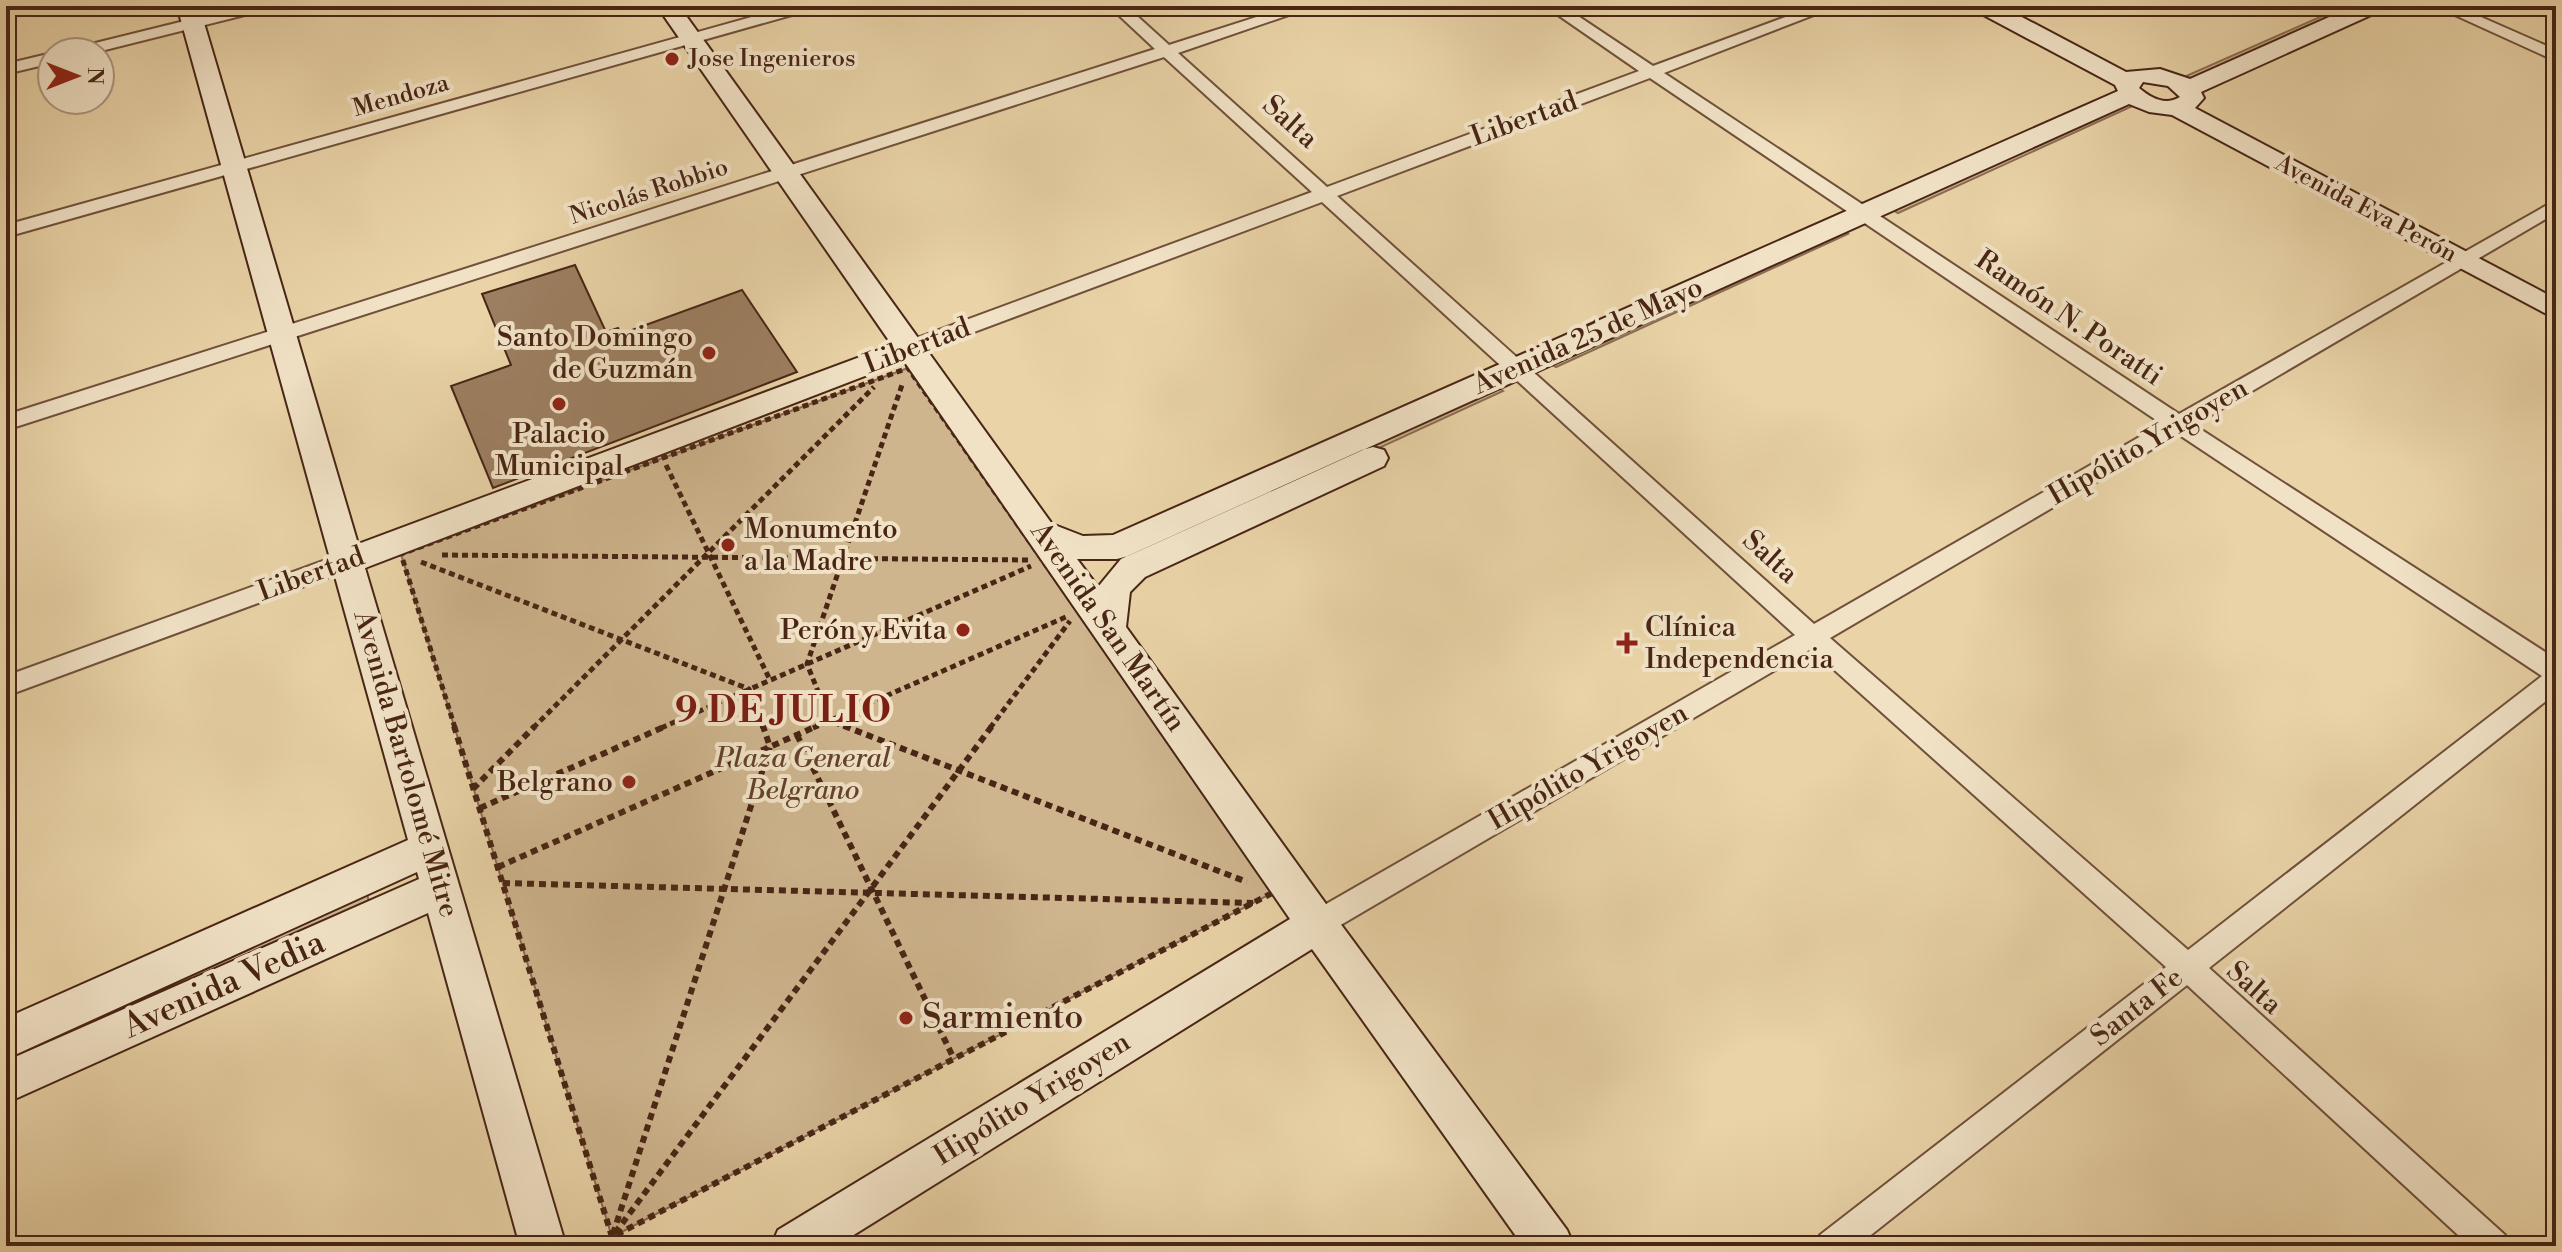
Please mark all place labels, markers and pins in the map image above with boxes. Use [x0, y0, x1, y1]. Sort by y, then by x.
place label: Jose Ingenieros [687, 44, 855, 74]
marker: Jose Ingenieros [663, 50, 681, 68]
place label: Santo Domingo de Guzmán [497, 320, 693, 387]
marker: Santo Domingo de Guzmán [700, 344, 718, 362]
marker: Palacio Municipal [550, 395, 568, 413]
place label: Palacio Municipal [495, 417, 623, 484]
place label: Monumento a la Madre [744, 512, 898, 579]
marker: Monumento a la Madre [719, 536, 737, 554]
place label: Clínica Independencia [1645, 610, 1834, 677]
place label: Perón y Evita [780, 613, 948, 648]
marker: Perón y Evita [954, 621, 972, 639]
marker: Clínica Independencia [1616, 632, 1638, 654]
place label: Belgrano [496, 765, 613, 800]
marker: Belgrano [620, 773, 638, 791]
place label: Sarmiento [922, 997, 1083, 1039]
marker: Sarmiento [897, 1009, 915, 1027]

